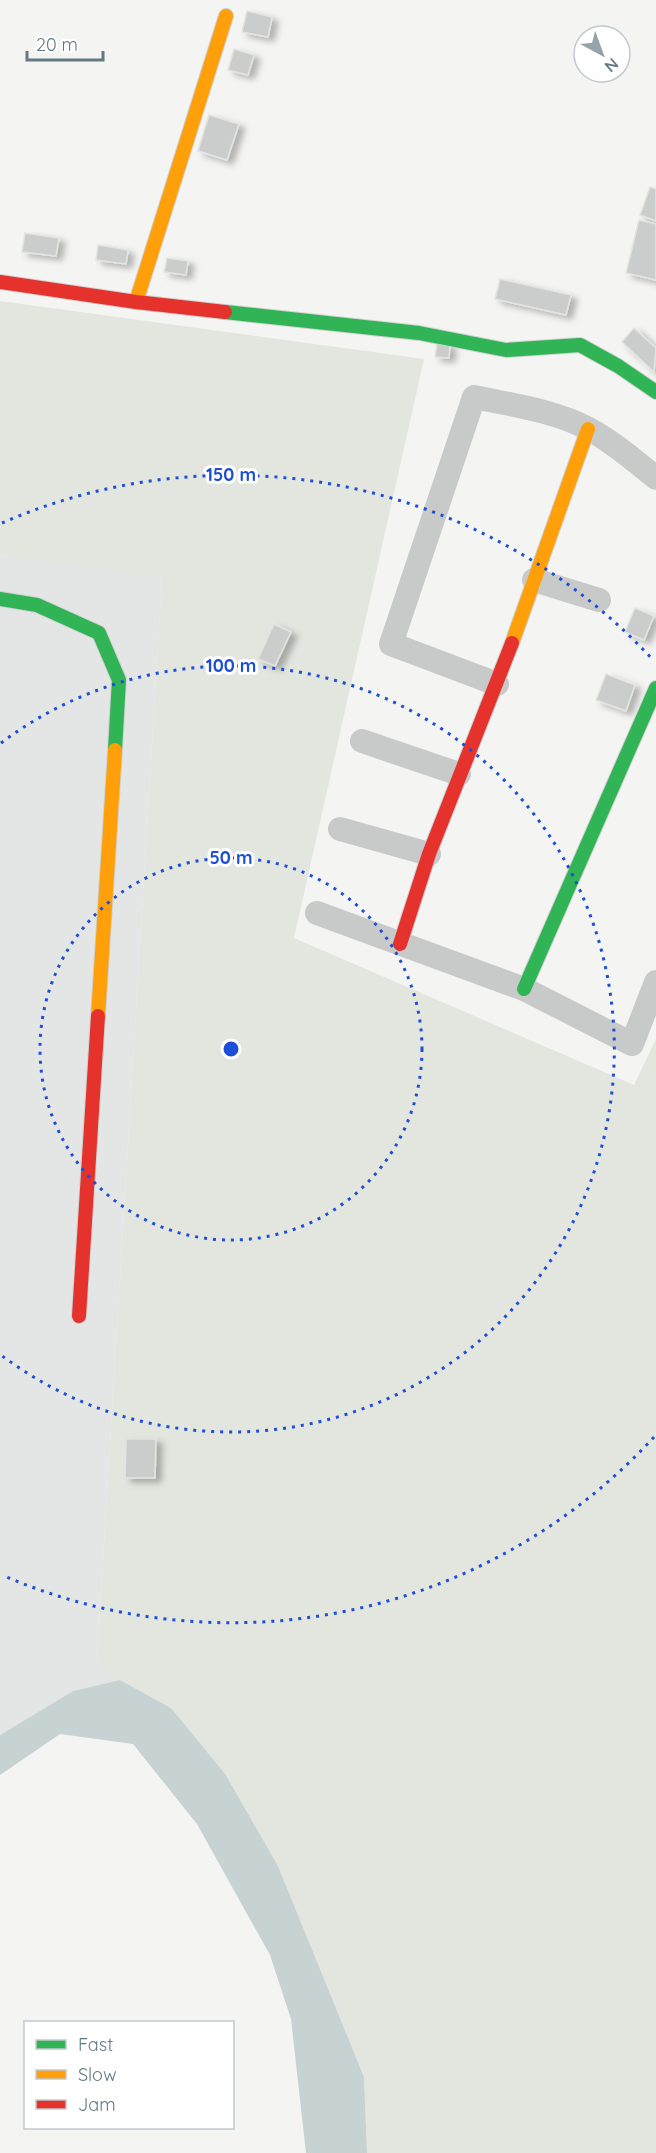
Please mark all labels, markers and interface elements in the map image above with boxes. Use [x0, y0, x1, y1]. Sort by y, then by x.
scale bar [27, 24, 104, 62]
north arrow [572, 24, 632, 84]
text: 20 m [36, 33, 78, 56]
text: N [601, 54, 623, 77]
text: 150 m [206, 463, 256, 486]
text: 100 m [206, 654, 256, 677]
text: 50 m [209, 846, 253, 869]
centre of rings [221, 1039, 241, 1059]
legend [24, 2021, 234, 2129]
text: Fast [78, 2033, 113, 2056]
text: Slow [78, 2063, 116, 2086]
text: Jam [78, 2093, 116, 2116]

